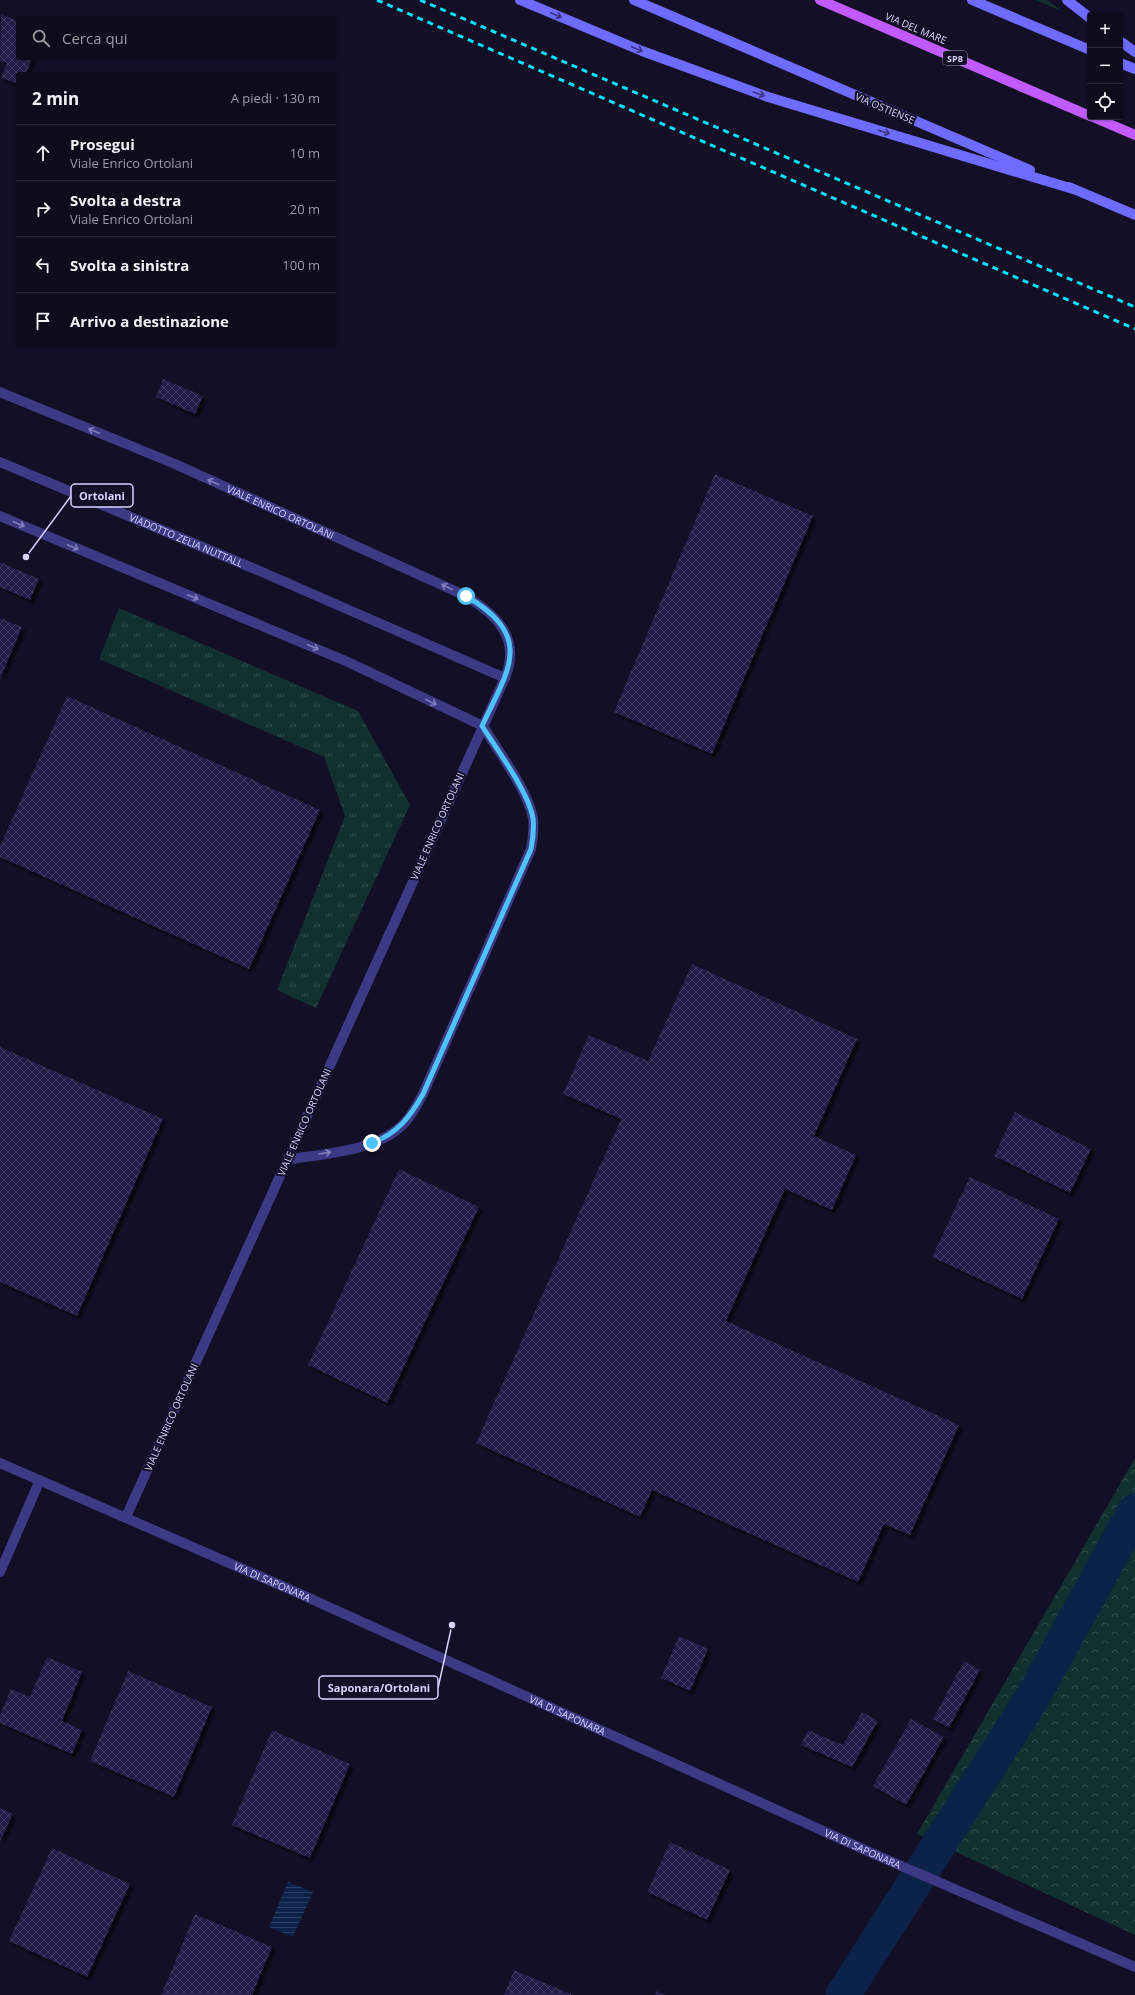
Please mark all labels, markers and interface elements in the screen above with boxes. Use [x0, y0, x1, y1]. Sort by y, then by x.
street label: VIA DEL MARE [883, 9, 949, 47]
one-way arrow [550, 12, 562, 20]
map controls [1087, 12, 1123, 120]
button: + [1087, 12, 1123, 48]
search box [16, 16, 336, 60]
icon: search [30, 27, 52, 49]
text: Cerca qui [62, 28, 128, 48]
one-way arrow [631, 46, 643, 53]
button: − [1087, 48, 1123, 84]
road number: SP8 [943, 51, 967, 65]
button: locate [1087, 84, 1123, 120]
text: 2 min [32, 87, 79, 110]
text: A piedi · 130 m [231, 89, 320, 107]
street label: VIA OSTIENSE [853, 89, 917, 127]
one-way arrow [753, 90, 765, 98]
one-way arrow [877, 129, 890, 136]
text: Prosegui [70, 134, 135, 154]
icon: ahead [32, 142, 54, 164]
text: 10 m [290, 144, 320, 162]
text: Viale Enrico Ortolani [70, 154, 193, 172]
text: Svolta a destra [70, 190, 181, 210]
icon: right [32, 198, 54, 220]
text: 20 m [290, 200, 320, 218]
text: Viale Enrico Ortolani [70, 210, 193, 228]
icon: left [32, 254, 54, 276]
text: Svolta a sinistra [70, 255, 189, 275]
text: 100 m [282, 256, 320, 274]
icon: arrive [32, 310, 54, 332]
text: Arrivo a destinazione [70, 311, 229, 331]
one-way arrow [88, 426, 100, 434]
one-way arrow [208, 477, 220, 485]
street label: VIALE ENRICO ORTOLANI [225, 481, 336, 542]
callout: Ortolani [71, 484, 133, 507]
text: Ortolani [79, 488, 125, 503]
street label: VIADOTTO ZELIA NUTTALL [127, 510, 245, 570]
one-way arrow [12, 521, 24, 528]
one-way arrow [67, 544, 79, 551]
one-way arrow [441, 583, 453, 590]
route start [457, 587, 475, 605]
one-way arrow [187, 594, 199, 601]
one-way arrow [307, 644, 319, 652]
one-way arrow [425, 699, 437, 706]
street label: VIALE ENRICO ORTOLANI [407, 770, 467, 882]
street label: VIALE ENRICO ORTOLANI [274, 1066, 334, 1178]
route end [363, 1134, 381, 1152]
one-way arrow [318, 1149, 331, 1157]
street label: VIALE ENRICO ORTOLANI [141, 1361, 201, 1473]
street label: VIA DI SAPONARA [232, 1559, 313, 1605]
callout: Saponara/Ortolani [319, 1676, 438, 1699]
text: Saponara/Ortolani [328, 1680, 430, 1695]
street label: VIA DI SAPONARA [527, 1692, 609, 1739]
street label: VIA DI SAPONARA [822, 1825, 904, 1872]

